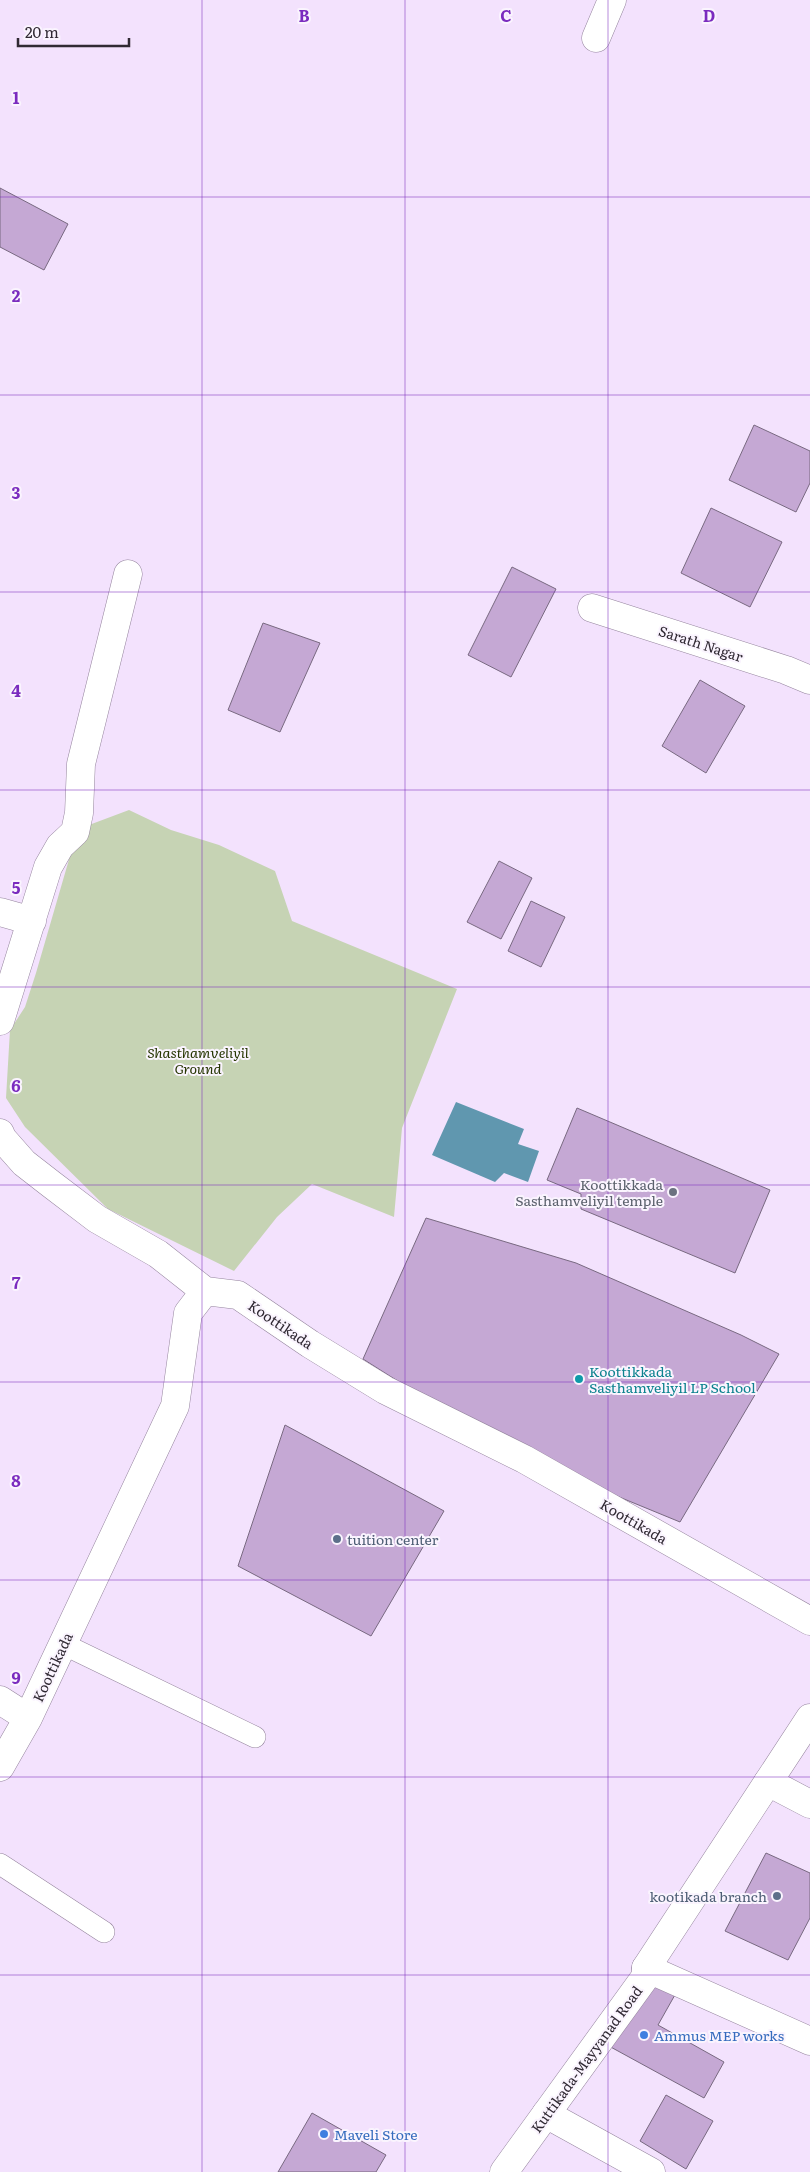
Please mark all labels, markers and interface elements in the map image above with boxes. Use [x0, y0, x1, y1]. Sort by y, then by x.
text: B [298, 3, 310, 27]
text: C [500, 3, 512, 27]
text: D [703, 3, 715, 27]
scale bar [18, 15, 129, 47]
text: 20 m [25, 20, 59, 43]
text: 1 [13, 85, 20, 109]
text: 2 [12, 283, 21, 307]
text: 3 [12, 480, 21, 504]
street label: Sarath Nagar [656, 620, 746, 666]
text: 4 [11, 678, 21, 702]
text: 5 [12, 875, 21, 899]
park label: Shasthamveliyil Ground [147, 1042, 249, 1078]
text: 6 [11, 1073, 21, 1097]
place label: Koottikkada Sasthamveliyil temple [515, 1174, 663, 1210]
marker: Koottikkada Sasthamveliyil temple [667, 1186, 679, 1198]
text: 7 [12, 1270, 21, 1294]
street label: Koottikada [245, 1295, 318, 1353]
place label: Koottikkada Sasthamveliyil LP School [589, 1361, 756, 1397]
marker: Koottikkada Sasthamveliyil LP School [573, 1373, 585, 1385]
text: 8 [11, 1468, 21, 1492]
street label: Koottikada [597, 1494, 672, 1549]
place label: tuition center [347, 1529, 439, 1549]
marker: tuition center [331, 1533, 343, 1545]
street label: Koottikada [27, 1629, 77, 1705]
text: 9 [11, 1665, 21, 1689]
place label: kootikada branch [649, 1886, 767, 1906]
marker: kootikada branch [771, 1890, 783, 1902]
street label: Kuttikada-Mayyanad Road [526, 1981, 646, 2137]
place label: Ammus MEP works [654, 2025, 784, 2045]
marker: Ammus MEP works [638, 2029, 650, 2041]
place label: Maveli Store [334, 2124, 418, 2144]
marker: Maveli Store [318, 2128, 330, 2140]

